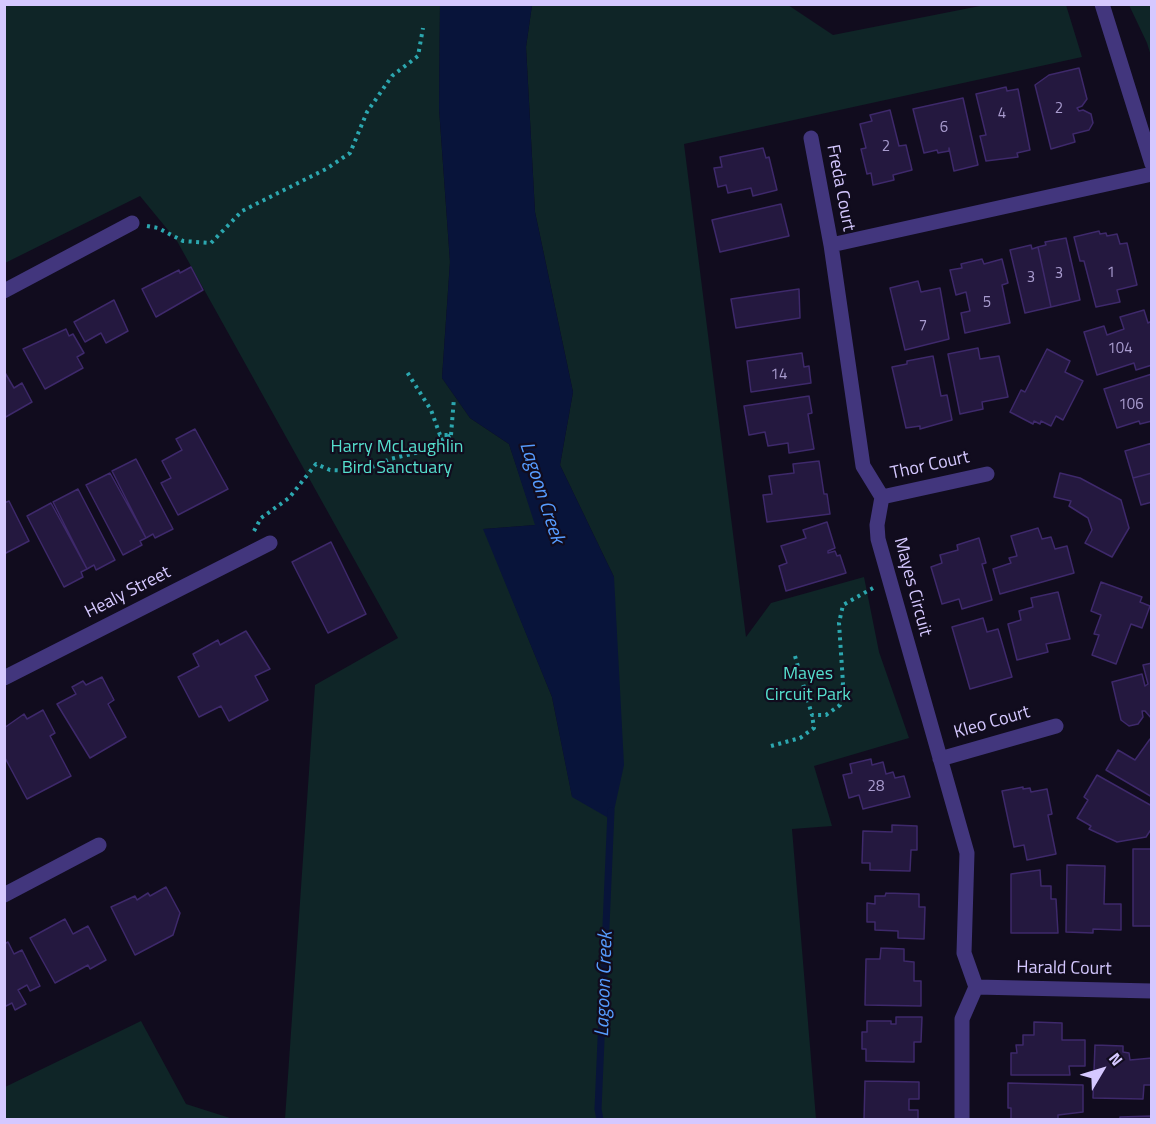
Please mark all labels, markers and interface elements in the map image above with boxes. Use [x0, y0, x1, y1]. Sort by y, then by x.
house number: 2 [1055, 100, 1063, 118]
house number: 4 [998, 105, 1006, 123]
house number: 6 [940, 119, 948, 137]
house number: 2 [882, 138, 890, 156]
street label: Freda Court [821, 143, 859, 233]
house number: 1 [1107, 264, 1115, 282]
house number: 3 [1055, 265, 1063, 283]
house number: 3 [1027, 269, 1035, 287]
house number: 5 [983, 294, 991, 312]
house number: 7 [919, 317, 927, 335]
house number: 104 [1107, 340, 1133, 358]
house number: 14 [771, 366, 787, 384]
house number: 106 [1118, 396, 1144, 414]
park label: Harry McLaughlin Bird Sanctuary [330, 437, 464, 480]
water label: Lagoon Creek [513, 439, 569, 547]
street label: Thor Court [889, 447, 971, 485]
street label: Mayes Circuit [888, 535, 936, 639]
street label: Healy Street [81, 562, 175, 624]
park label: Mayes Circuit Park [765, 664, 851, 706]
street label: Kleo Court [951, 702, 1033, 744]
house number: 28 [868, 778, 884, 796]
water label: Lagoon Creek [591, 931, 619, 1037]
street label: Harald Court [1016, 957, 1112, 981]
north arrow [1072, 1040, 1132, 1100]
text: N [1103, 1047, 1129, 1071]

